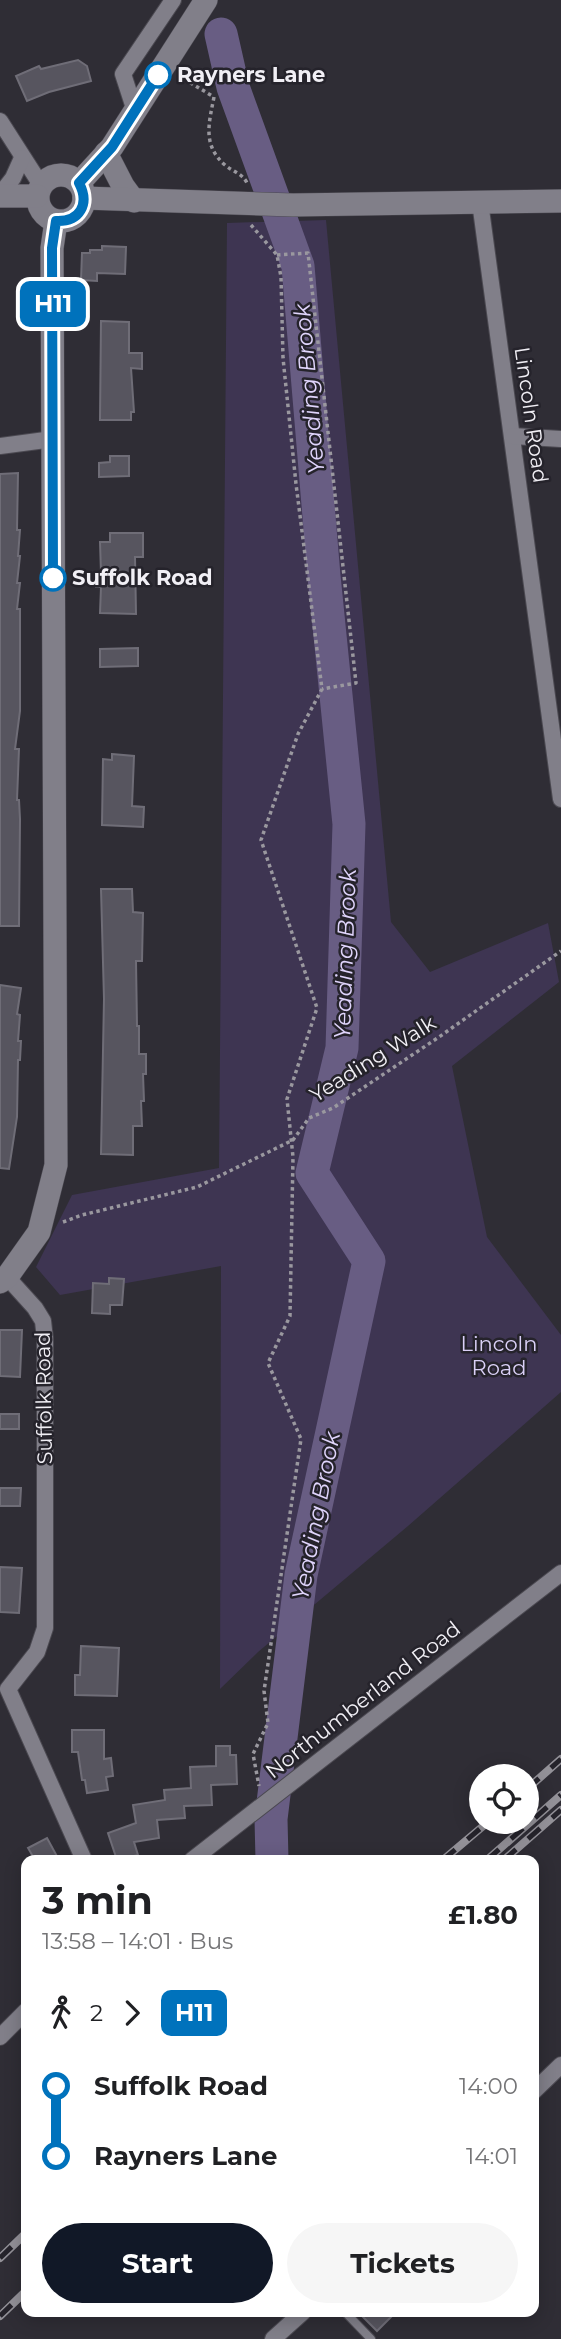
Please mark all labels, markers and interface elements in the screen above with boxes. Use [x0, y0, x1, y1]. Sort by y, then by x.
marker: Rayners Lane [145, 62, 171, 88]
place label: Rayners Lane [177, 62, 325, 87]
line badge: H11 [13, 281, 93, 327]
text: H11 [34, 289, 72, 318]
water label: Yeading Brook [287, 301, 330, 475]
street label: Lincoln Road [510, 345, 553, 485]
marker: Suffolk Road [40, 565, 66, 591]
place label: Suffolk Road [72, 565, 212, 590]
water label: Yeading Brook [328, 867, 362, 1040]
street label: Yeading Walk [305, 1010, 441, 1107]
street label: Suffolk Road [30, 1331, 57, 1465]
park label: Lincoln Road [461, 1331, 537, 1380]
water label: Yeading Brook [286, 1428, 346, 1603]
street label: Northumberland Road [260, 1616, 465, 1783]
map controls [469, 1764, 539, 1834]
button: locate [469, 1764, 539, 1834]
text: 3 min [42, 1877, 153, 1924]
text: £1.80 [448, 1899, 518, 1931]
text: 13:58 – 14:01 · Bus [42, 1927, 233, 1955]
icon: walk [42, 1994, 80, 2032]
icon: forward [113, 1994, 151, 2032]
text: H11 [175, 1998, 213, 2027]
text: 2 [90, 1999, 103, 2027]
text: Suffolk Road [94, 2070, 268, 2102]
text: 14:00 [459, 2072, 518, 2100]
text: Rayners Lane [94, 2140, 278, 2172]
text: 14:01 [466, 2142, 518, 2170]
button: Start [42, 2223, 273, 2303]
button: Tickets [287, 2223, 518, 2303]

